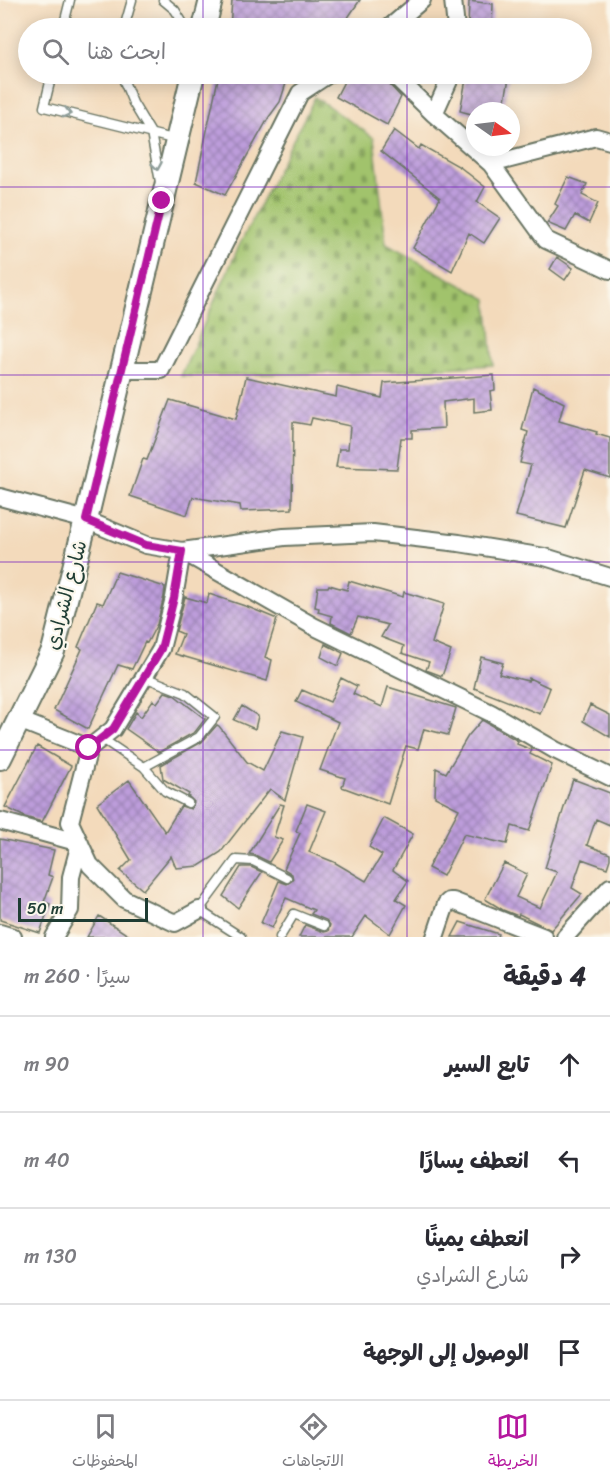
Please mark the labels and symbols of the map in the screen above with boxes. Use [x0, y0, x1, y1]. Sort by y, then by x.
north arrow [466, 102, 520, 156]
one-way arrow [62, 105, 72, 118]
one-way arrow [150, 161, 163, 171]
route end [148, 187, 174, 213]
street label: شارع الشرادي [35, 536, 97, 654]
route start [75, 734, 101, 760]
scale bar [18, 895, 148, 922]

